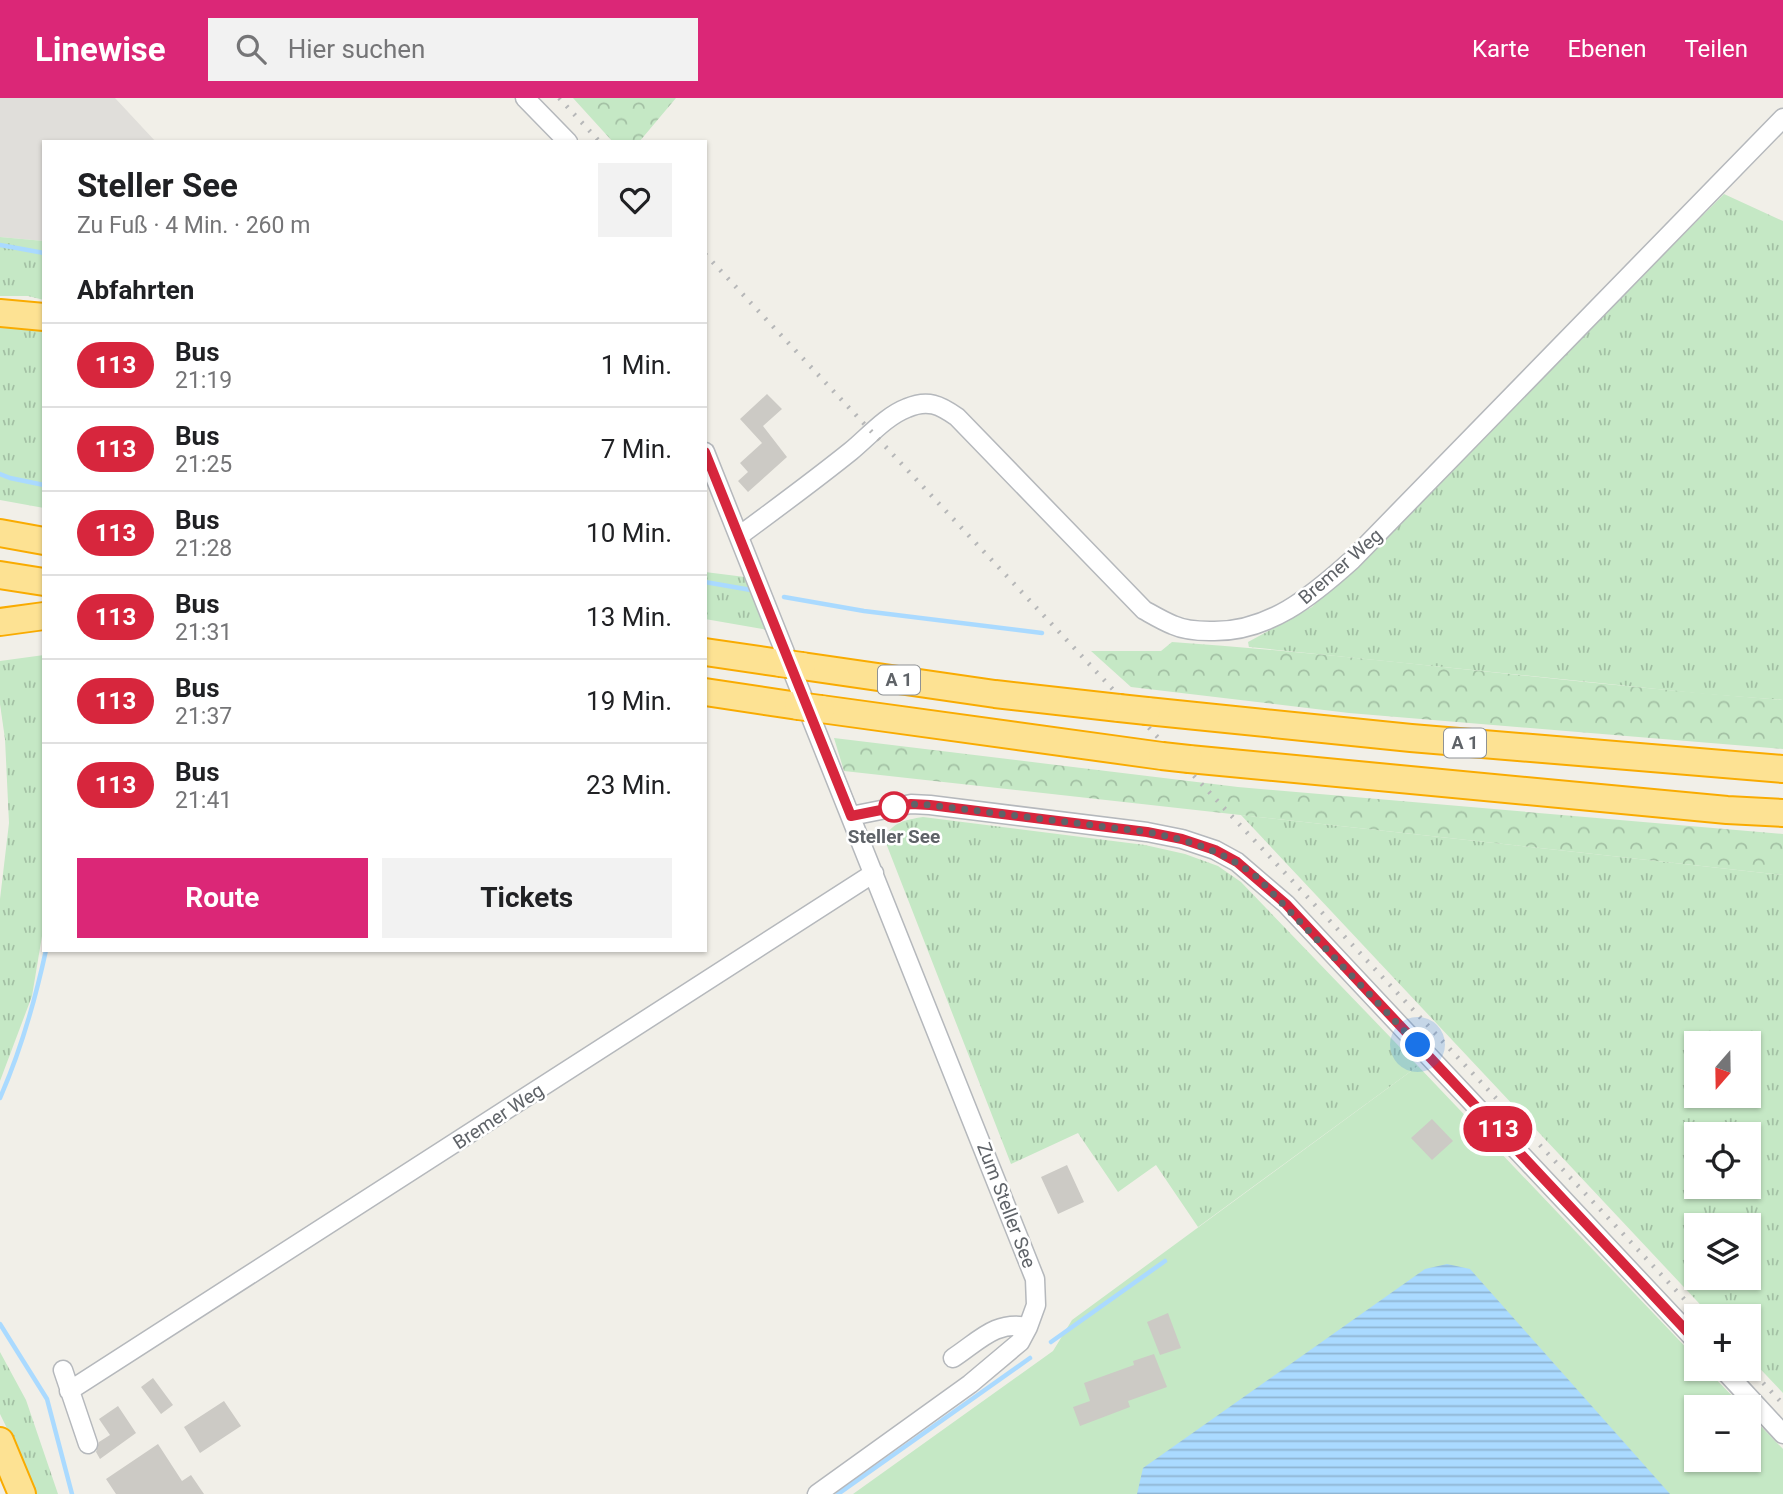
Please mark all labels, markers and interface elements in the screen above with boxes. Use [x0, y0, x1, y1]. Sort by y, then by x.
search box [208, 18, 698, 81]
text: Linewise [35, 30, 166, 69]
icon: search [232, 30, 270, 68]
text: Hier suchen [288, 34, 425, 64]
text: Karte [1472, 35, 1529, 63]
text: Ebenen [1567, 35, 1646, 63]
text: Teilen [1684, 35, 1748, 63]
button: heart [598, 163, 672, 237]
text: Steller See [77, 166, 238, 205]
text: Zu Fuß · 4 Min. · 260 m [77, 212, 310, 239]
text: Abfahrten [77, 275, 194, 305]
text: Bus [175, 337, 220, 367]
text: 1 Min. [601, 350, 672, 380]
text: 113 [95, 351, 136, 379]
text: 21:19 [175, 367, 232, 394]
text: Bus [175, 421, 220, 451]
text: 7 Min. [601, 434, 672, 464]
text: 113 [95, 435, 136, 463]
text: 21:25 [175, 451, 232, 478]
text: Bus [175, 505, 220, 535]
text: 10 Min. [586, 518, 672, 548]
text: 113 [95, 519, 136, 547]
street label: Bremer Weg [1294, 524, 1387, 609]
text: 21:28 [175, 535, 232, 562]
text: Bus [175, 589, 220, 619]
text: 13 Min. [586, 602, 672, 632]
text: 113 [95, 603, 136, 631]
text: 21:31 [175, 619, 232, 646]
road number: A 1 [878, 666, 920, 694]
text: Bus [175, 673, 220, 703]
text: 19 Min. [586, 686, 672, 716]
text: 113 [95, 687, 136, 715]
text: 21:37 [175, 703, 232, 730]
road number: A 1 [1444, 728, 1486, 758]
text: Bus [175, 757, 220, 787]
text: 23 Min. [586, 770, 672, 800]
text: 113 [95, 771, 136, 799]
text: 21:41 [175, 787, 232, 814]
marker: Steller See [879, 792, 909, 822]
place label: Steller See [848, 825, 940, 848]
button: Route [77, 858, 368, 938]
button: Tickets [382, 858, 672, 938]
your location [1400, 1027, 1435, 1062]
north arrow [1684, 1031, 1760, 1108]
map controls [1684, 1031, 1761, 1472]
street label: Bremer Weg [449, 1079, 548, 1154]
line badge: 113 [1458, 1106, 1538, 1152]
text: 113 [1477, 1115, 1519, 1143]
button: locate [1684, 1122, 1761, 1199]
street label: Zum Steller See [972, 1139, 1041, 1271]
button: layers [1684, 1213, 1761, 1290]
button: + [1684, 1304, 1761, 1381]
button: − [1684, 1395, 1761, 1472]

